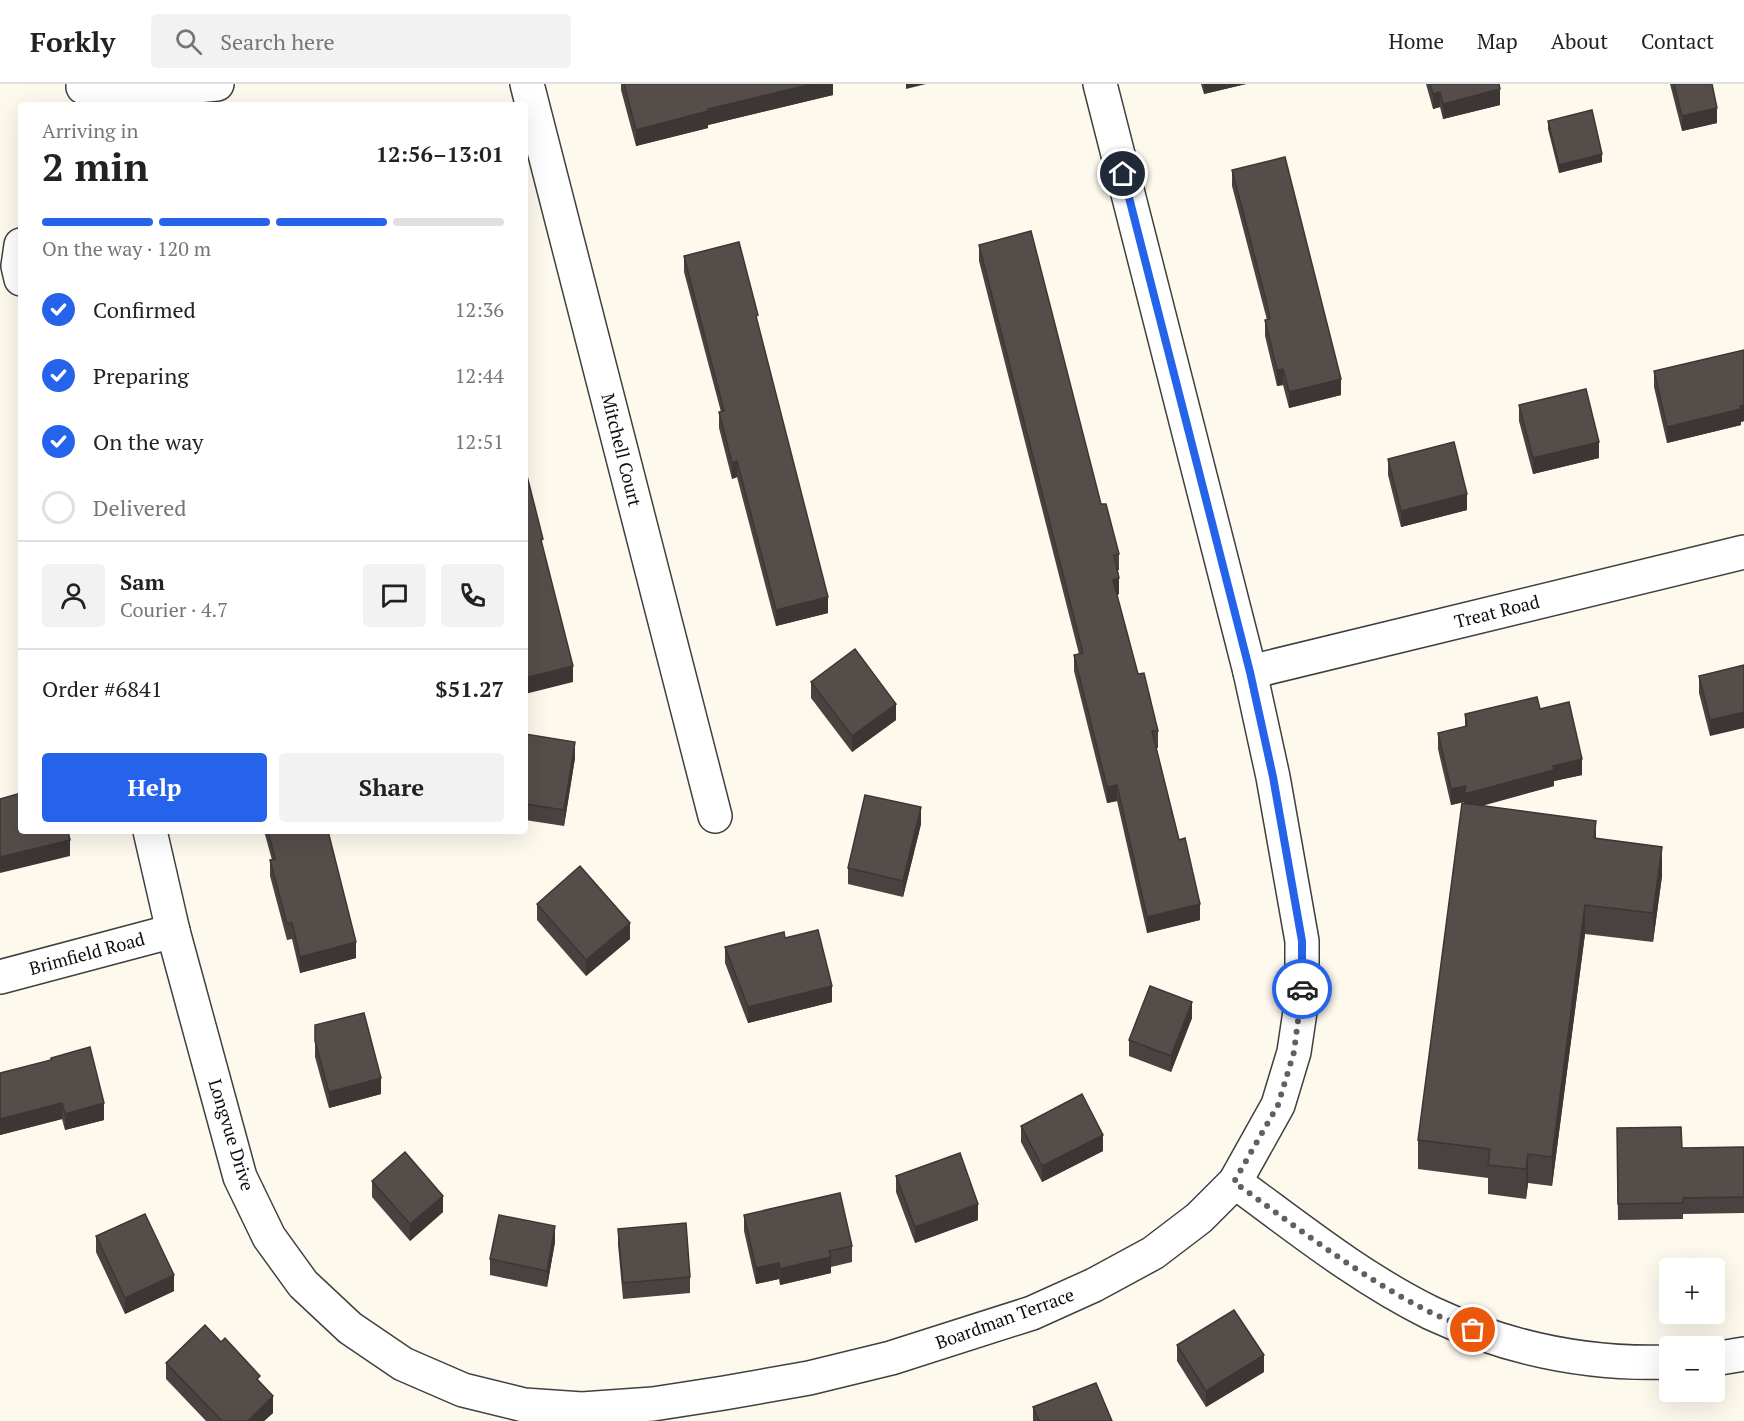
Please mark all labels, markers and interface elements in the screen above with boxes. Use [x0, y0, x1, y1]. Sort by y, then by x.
search box [151, 14, 571, 68]
text: Forkly [30, 23, 115, 60]
icon: search [172, 25, 205, 58]
text: Search here [220, 27, 335, 56]
text: Home [1388, 27, 1444, 55]
text: Map [1477, 27, 1518, 55]
text: About [1551, 27, 1608, 55]
text: Contact [1641, 27, 1714, 55]
text: Arriving in [42, 117, 138, 144]
text: 12:56–13:01 [376, 139, 504, 168]
text: 2 min [42, 140, 149, 192]
pin [1097, 148, 1148, 199]
icon: home [1106, 157, 1139, 190]
text: On the way · 120 m [42, 235, 211, 262]
icon: check [42, 293, 75, 326]
text: Confirmed [93, 295, 196, 324]
text: 12:36 [455, 296, 504, 323]
icon: check [42, 359, 75, 392]
text: Preparing [93, 361, 189, 390]
text: 12:44 [455, 362, 504, 389]
street label: Mitchell Court [596, 391, 648, 509]
icon: check [42, 425, 75, 458]
text: On the way [93, 427, 203, 456]
text: 12:51 [455, 428, 504, 455]
text: Delivered [93, 493, 186, 522]
button: person [42, 564, 105, 627]
button: chat [363, 564, 426, 627]
button: phone [441, 564, 504, 627]
text: Sam [120, 567, 165, 596]
street label: Treat Road [1452, 589, 1542, 633]
text: Courier · 4.7 [120, 596, 228, 623]
text: Order #6841 [42, 674, 162, 703]
text: $51.27 [435, 674, 504, 703]
button: Help [42, 753, 267, 822]
button: Share [279, 753, 504, 822]
street label: Brimfield Road [26, 926, 147, 980]
courier [1272, 959, 1332, 1019]
icon: car [1286, 973, 1319, 1006]
street label: Longvue Drive [204, 1076, 260, 1194]
map controls [1659, 1258, 1725, 1402]
button: + [1659, 1258, 1725, 1324]
street label: Boardman Terrace [932, 1282, 1077, 1354]
pin [1447, 1304, 1498, 1355]
icon: bag [1456, 1313, 1489, 1346]
button: − [1659, 1336, 1725, 1402]

